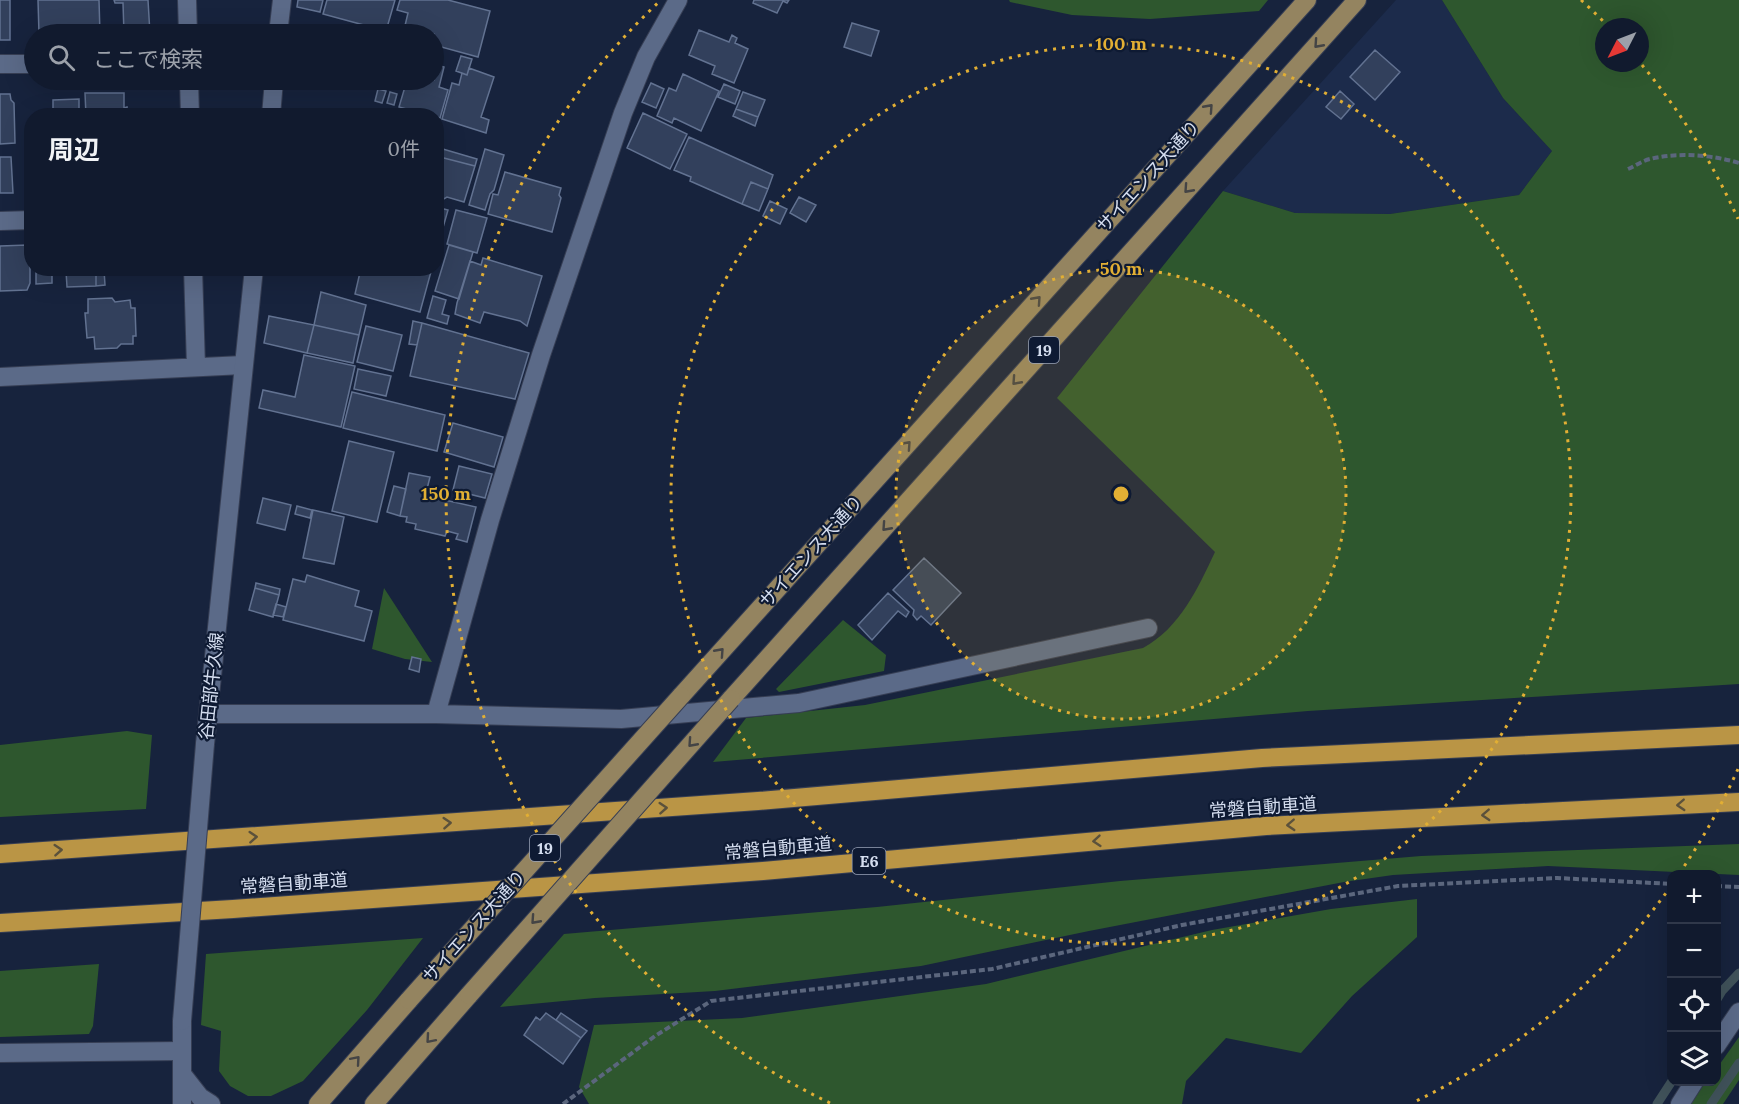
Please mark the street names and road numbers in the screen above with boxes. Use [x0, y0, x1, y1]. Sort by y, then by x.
street label: サイエンス大通り [1091, 115, 1205, 237]
road number: 19 [1029, 337, 1059, 363]
street label: サイエンス大通り [754, 490, 868, 612]
street label: 谷田部牛久線 [194, 631, 228, 741]
street label: 常磐自動車道 [1208, 792, 1318, 822]
street label: 常磐自動車道 [723, 832, 833, 864]
road number: 19 [530, 835, 560, 861]
road number: E6 [852, 848, 886, 874]
street label: サイエンス大通り [417, 865, 531, 987]
street label: 常磐自動車道 [239, 868, 349, 898]

